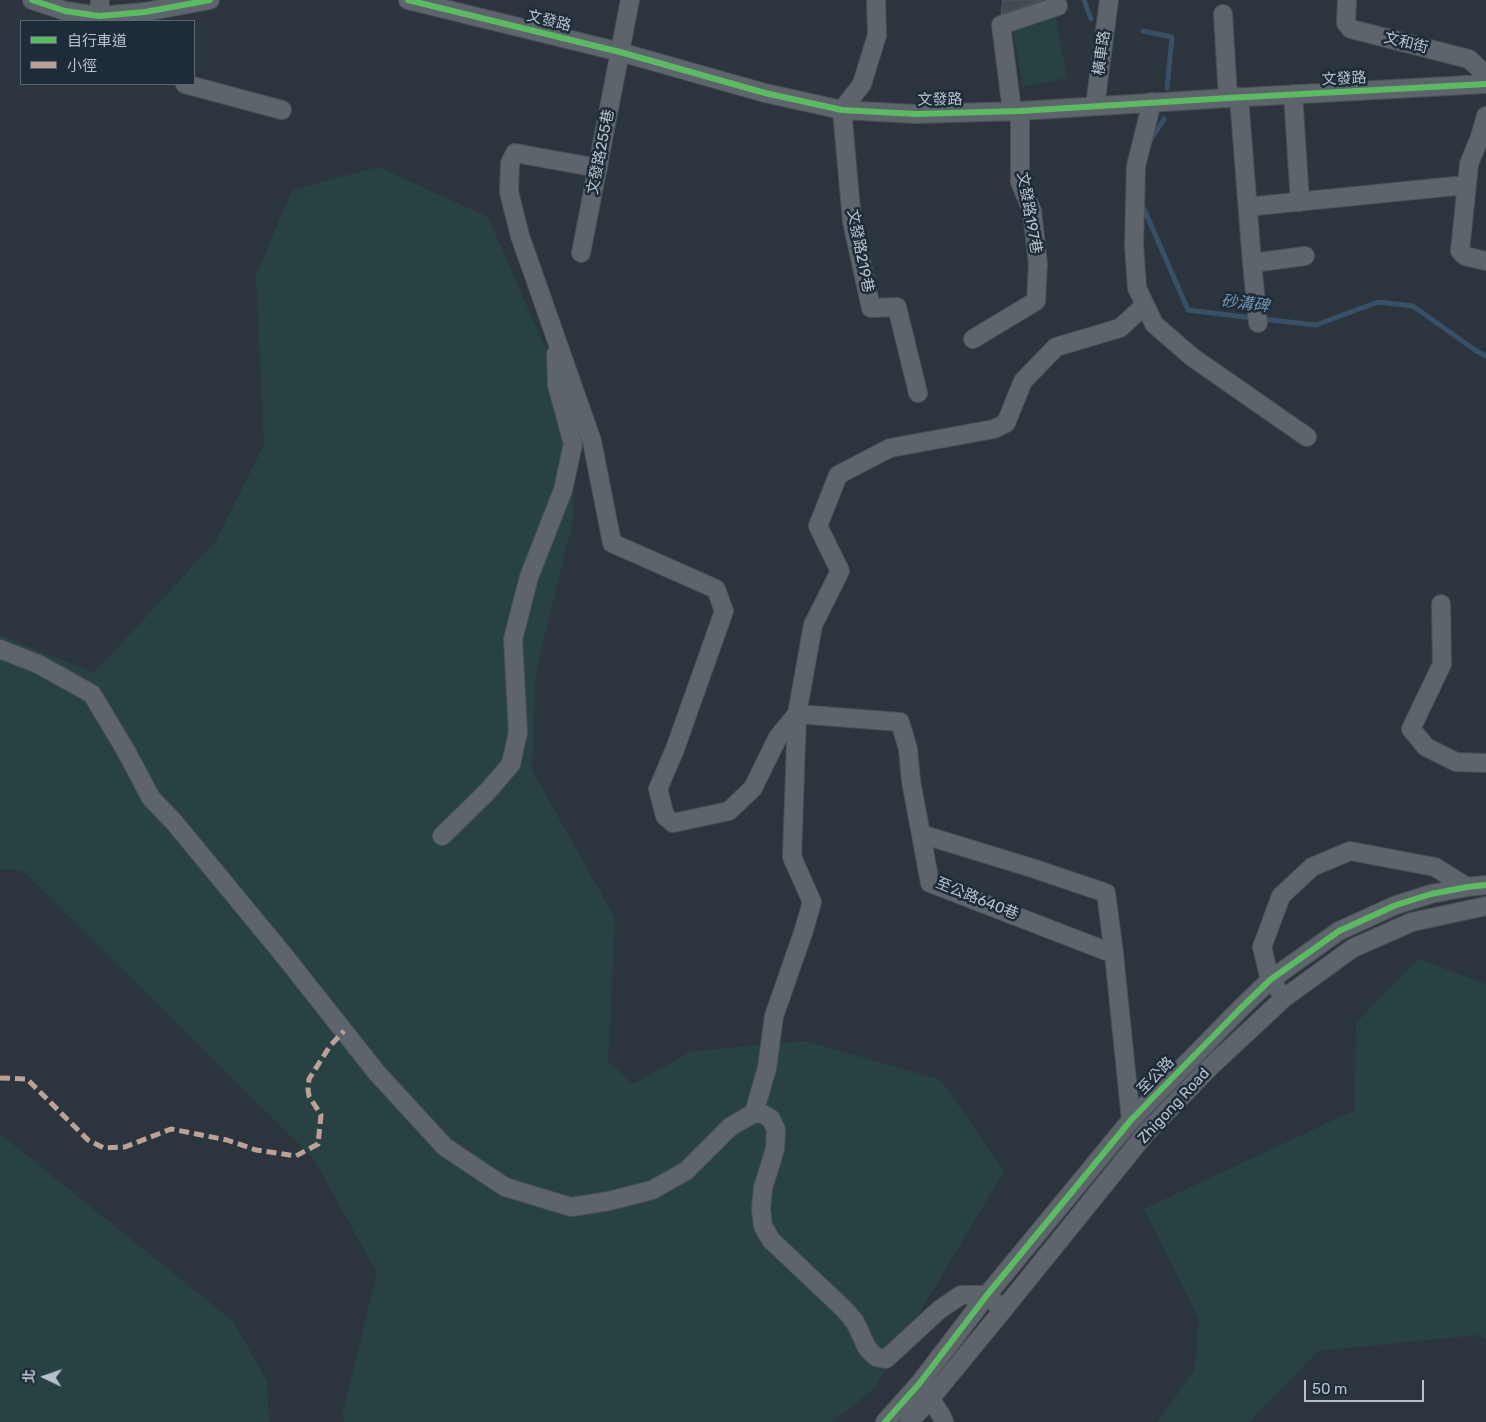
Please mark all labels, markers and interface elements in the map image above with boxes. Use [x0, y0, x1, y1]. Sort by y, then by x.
street label: 文發路 [525, 7, 573, 35]
legend [20, 20, 195, 85]
street label: 橫車路 [1090, 29, 1114, 77]
street label: 文和街 [1382, 29, 1430, 57]
text: 自行車道 [67, 32, 127, 50]
text: 小徑 [67, 57, 97, 75]
street label: 文發路 [1321, 69, 1367, 89]
street label: 文發路 [917, 91, 963, 109]
street label: 文發路255巷 [584, 108, 618, 196]
street label: 文發路197巷 [1013, 171, 1045, 255]
street label: 文發路219巷 [843, 208, 877, 294]
water label: 砂溝碑 [1220, 292, 1270, 316]
street label: 至公路640巷 [933, 874, 1021, 924]
street label: 至公路 [1134, 1054, 1178, 1098]
street label: Zhigong Road [1134, 1065, 1214, 1147]
north arrow [20, 1352, 70, 1402]
text: 北 [21, 1369, 38, 1384]
scale bar [1306, 1370, 1426, 1402]
text: 50 m [1312, 1380, 1347, 1398]

